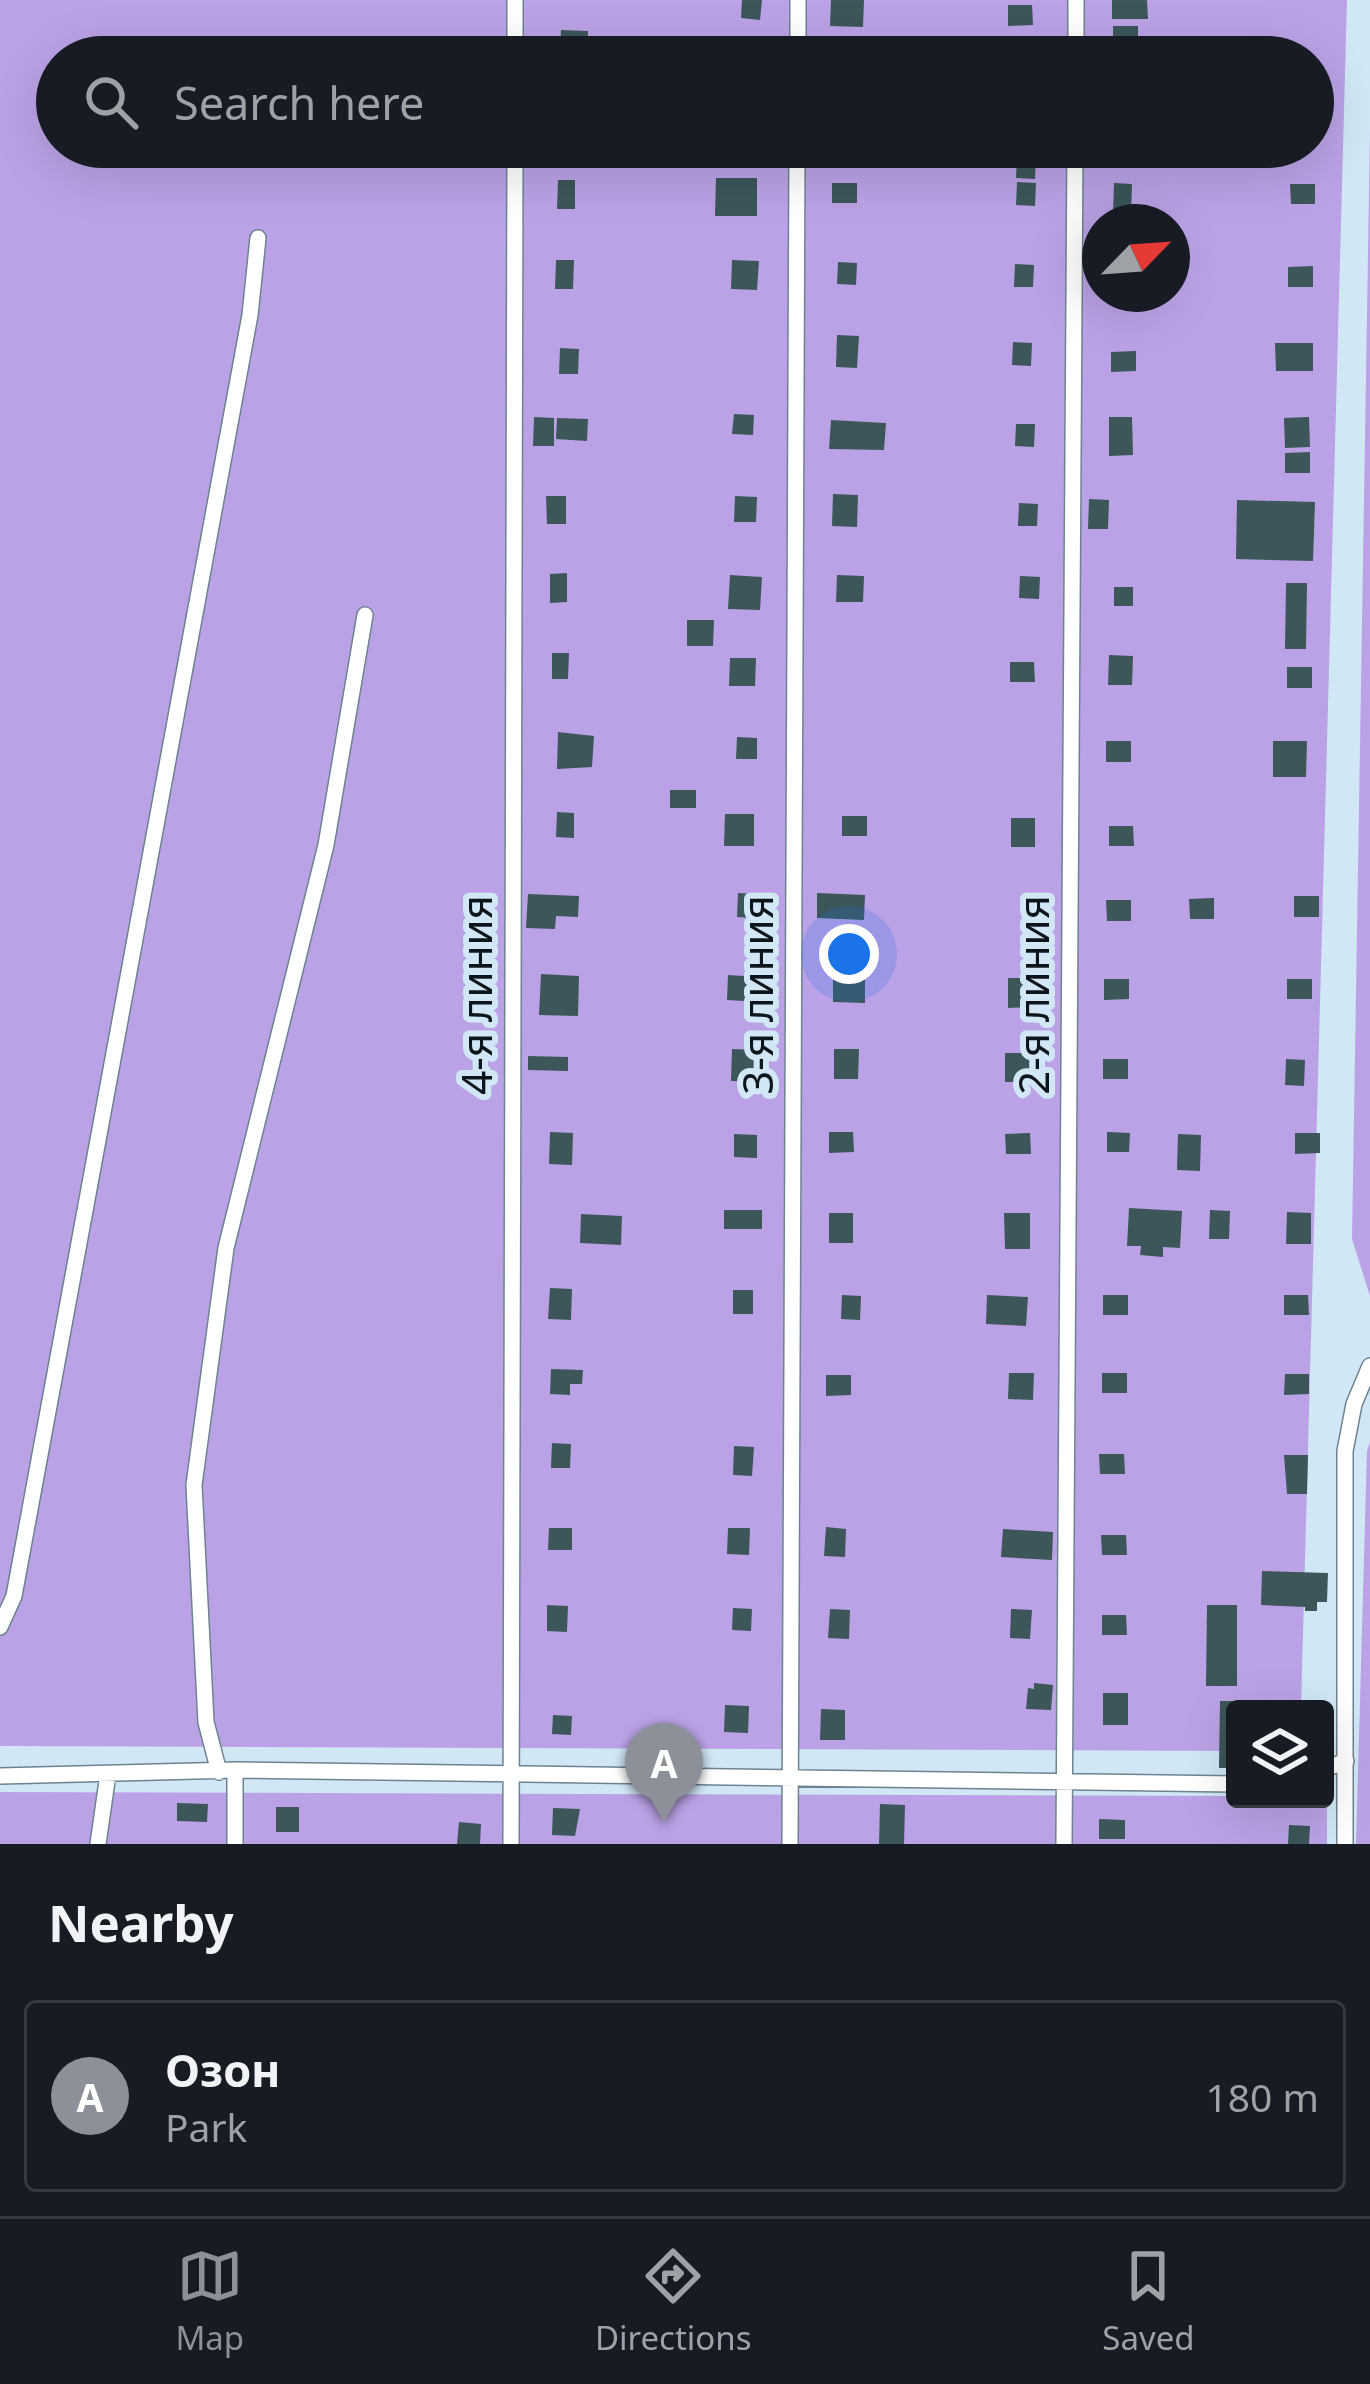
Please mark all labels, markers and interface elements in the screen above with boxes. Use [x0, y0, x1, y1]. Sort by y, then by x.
search box [36, 36, 1334, 168]
icon: search [78, 69, 144, 135]
text: Search here [174, 72, 424, 133]
north arrow [1082, 204, 1190, 312]
street label: 4-я линия [447, 895, 504, 1095]
street label: 3-я линия [728, 895, 785, 1095]
street label: 2-я линия [1004, 895, 1061, 1095]
your location [819, 924, 879, 984]
map controls [1226, 1700, 1334, 1808]
button: layers [1226, 1700, 1334, 1808]
pin: A [625, 1723, 703, 1822]
text: Nearby [48, 1887, 234, 1957]
text: Озон [165, 2039, 281, 2100]
text: A [77, 2070, 104, 2123]
text: 180 m [1205, 2070, 1319, 2123]
text: Park [165, 2100, 247, 2153]
tab: Map [175, 2243, 244, 2360]
tab: Directions [595, 2243, 752, 2360]
tab: Saved [1102, 2243, 1195, 2360]

